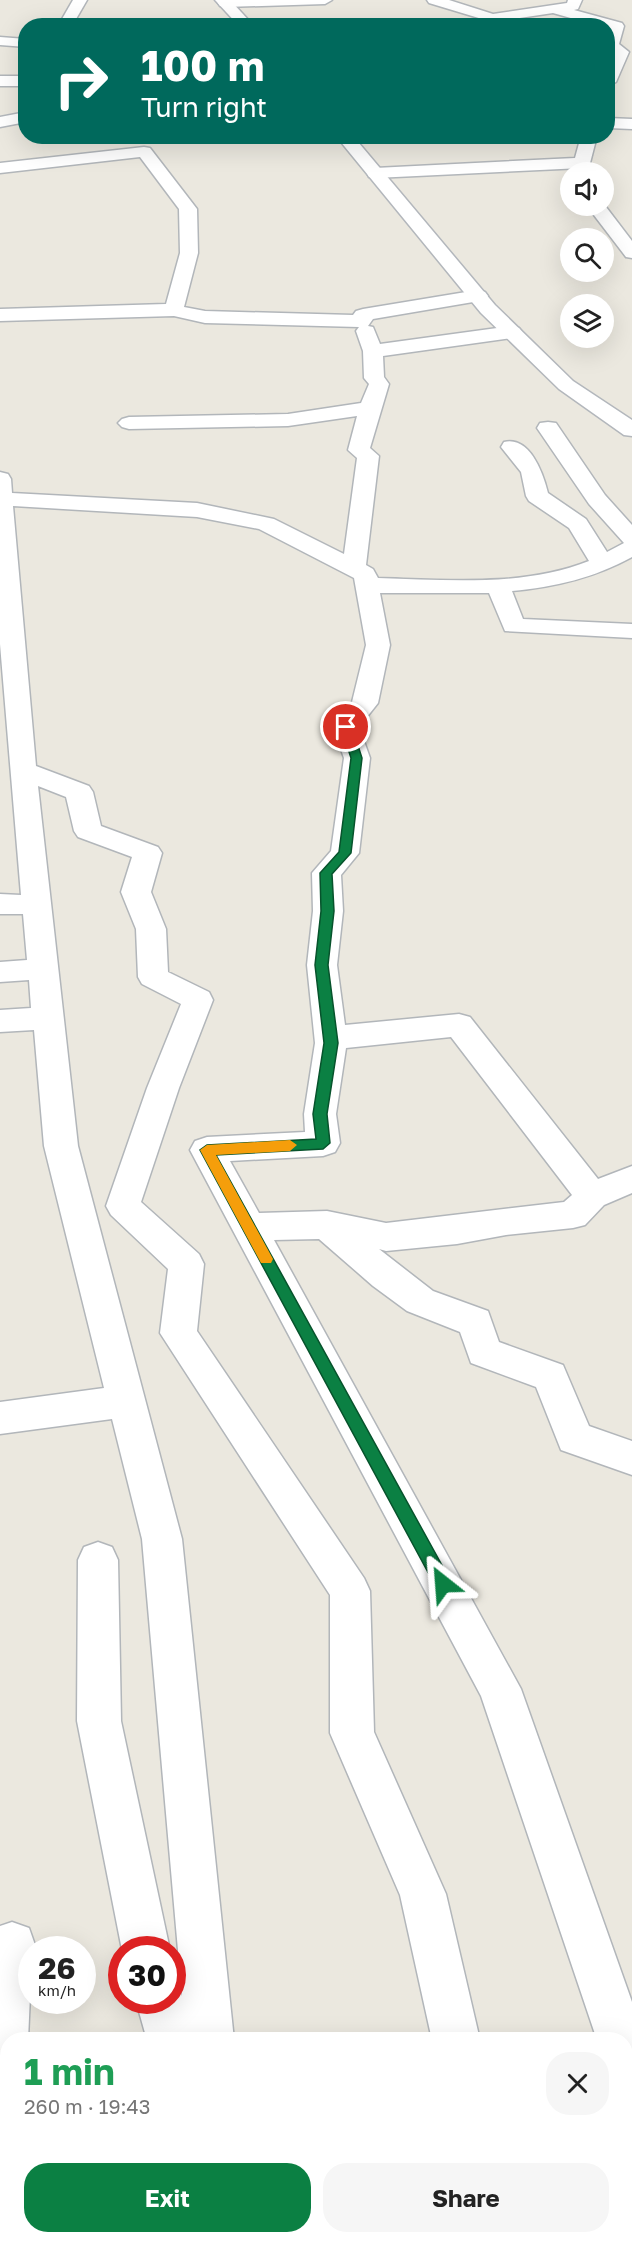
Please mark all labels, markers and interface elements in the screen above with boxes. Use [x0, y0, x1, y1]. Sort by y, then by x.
text: 100 m [141, 40, 264, 90]
icon: right [42, 42, 120, 120]
text: Turn right [141, 91, 267, 123]
map controls [560, 162, 614, 348]
button: sound [560, 162, 614, 216]
button: search [560, 228, 614, 282]
button: layers [560, 294, 614, 348]
pin [320, 701, 371, 752]
icon: arrive [329, 710, 362, 743]
position arrow [411, 1552, 475, 1616]
speed limit sign: 30 [108, 1936, 186, 2014]
text: 26 [38, 1950, 76, 1986]
text: km/h [38, 1981, 76, 1999]
text: 1 min [24, 2050, 115, 2093]
button: close [546, 2052, 609, 2115]
text: 260 m · 19:43 [24, 2094, 151, 2118]
button: Exit [24, 2163, 311, 2232]
button: Share [323, 2163, 609, 2232]

